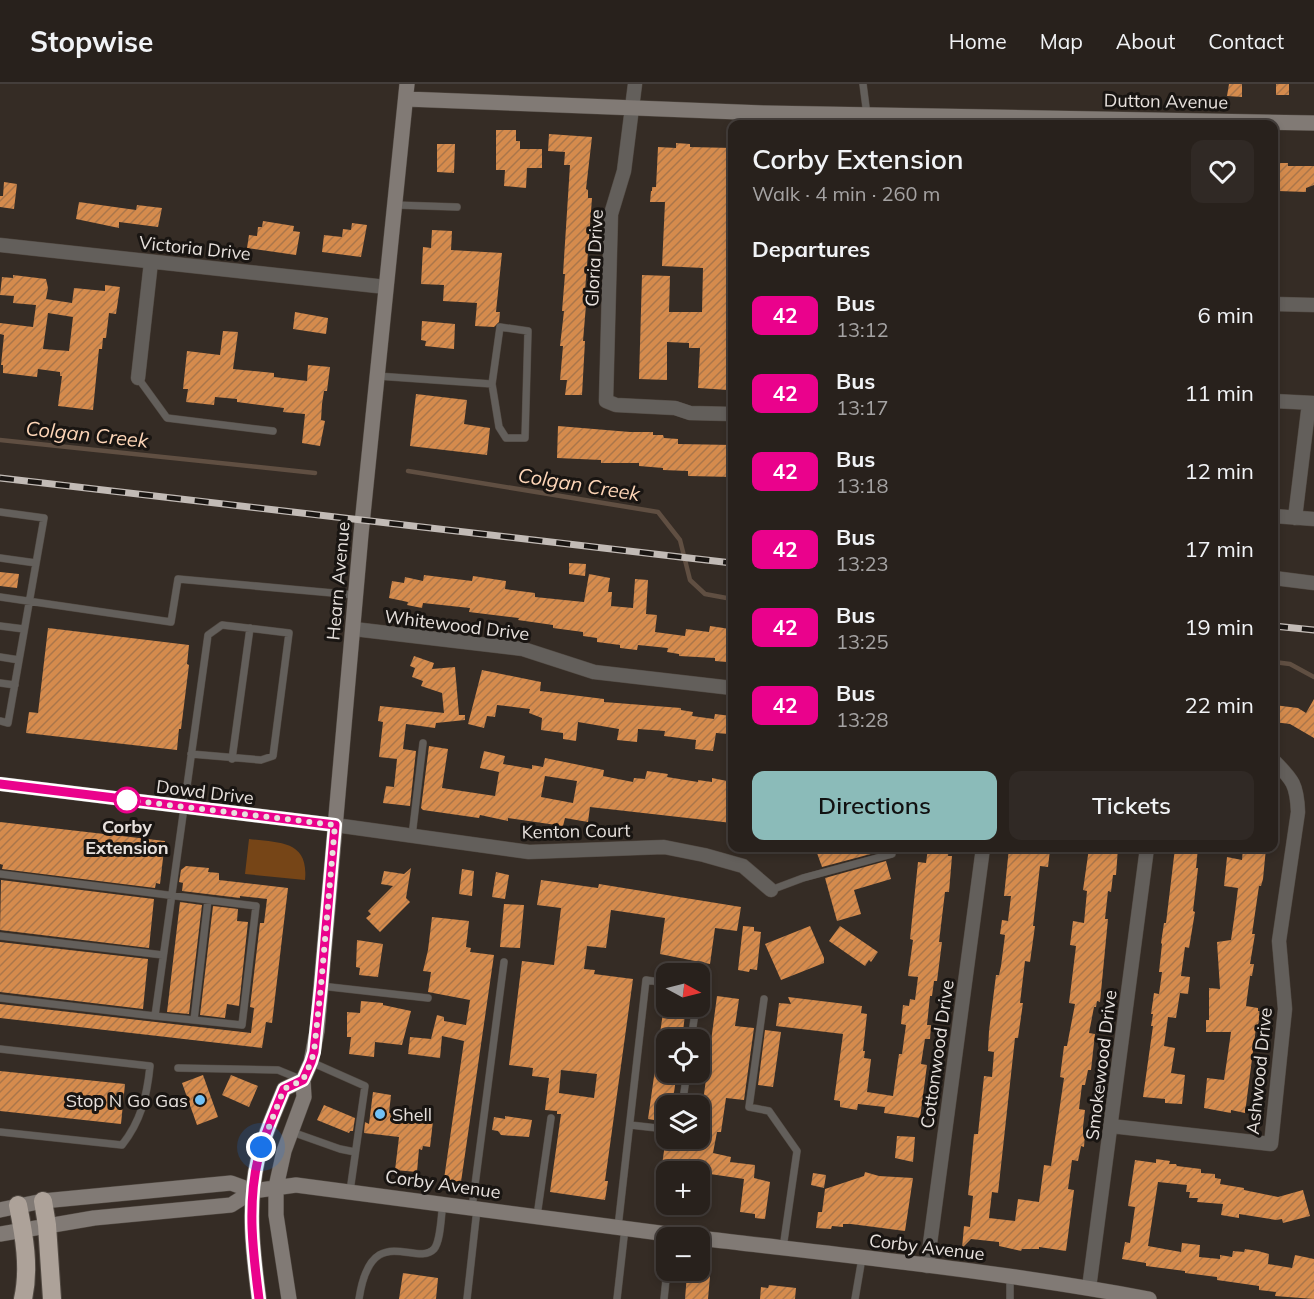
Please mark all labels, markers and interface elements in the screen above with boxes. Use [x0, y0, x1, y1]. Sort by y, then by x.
text: Stopwise [30, 24, 153, 59]
text: Home [949, 28, 1007, 54]
text: Map [1040, 28, 1083, 54]
text: About [1116, 28, 1175, 54]
text: Contact [1208, 28, 1284, 54]
street label: Dutton Avenue [1104, 88, 1228, 114]
button: heart [1191, 140, 1254, 203]
text: Corby Extension [752, 141, 964, 176]
text: Walk · 4 min · 260 m [752, 181, 940, 206]
street label: Gloria Drive [580, 209, 608, 307]
street label: Victoria Drive [138, 231, 252, 265]
text: Departures [752, 235, 870, 263]
text: Bus [836, 289, 875, 317]
text: 6 min [1198, 301, 1254, 329]
text: 42 [772, 302, 798, 328]
text: 13:12 [836, 317, 889, 342]
text: Bus [836, 367, 875, 395]
text: 11 min [1184, 379, 1254, 407]
text: 42 [772, 380, 798, 406]
text: 13:17 [836, 395, 889, 420]
water label: Colgan Creek [25, 415, 150, 453]
text: Bus [836, 445, 875, 473]
text: 12 min [1184, 457, 1254, 485]
text: 42 [772, 458, 798, 484]
water label: Colgan Creek [516, 462, 642, 506]
text: 13:18 [836, 473, 889, 498]
street label: Hearn Avenue [321, 521, 355, 641]
text: Bus [836, 523, 875, 551]
text: 17 min [1184, 535, 1254, 563]
text: 42 [772, 536, 798, 562]
text: 13:23 [836, 551, 889, 576]
text: Bus [836, 601, 875, 629]
street label: Whitewood Drive [383, 605, 531, 645]
text: 19 min [1184, 613, 1254, 641]
text: 42 [772, 614, 798, 640]
text: 13:25 [836, 629, 889, 654]
text: Bus [836, 679, 875, 707]
text: 22 min [1184, 691, 1254, 719]
text: 42 [772, 692, 798, 718]
text: 13:28 [836, 707, 889, 732]
button: Directions [752, 771, 997, 840]
button: Tickets [1009, 771, 1254, 840]
street label: Dowd Drive [155, 775, 255, 809]
marker: Corby Extension [114, 787, 140, 813]
place label: Corby Extension [85, 815, 169, 859]
street label: Kenton Court [521, 819, 631, 843]
north arrow [656, 963, 710, 1017]
map controls [656, 963, 710, 1281]
street label: Cottonwood Drive [915, 978, 959, 1130]
street label: Smokewood Drive [1080, 989, 1122, 1141]
street label: Ashwood Drive [1241, 1006, 1277, 1136]
button: locate [656, 1029, 710, 1083]
place label: Stop N Go Gas [66, 1089, 188, 1112]
marker: Stop N Go Gas [193, 1093, 207, 1107]
button: layers [656, 1095, 710, 1149]
place label: Shell [392, 1103, 432, 1126]
marker: Shell [373, 1107, 387, 1121]
your location [246, 1132, 276, 1162]
button: + [656, 1161, 710, 1215]
street label: Corby Avenue [384, 1165, 502, 1203]
button: − [656, 1227, 710, 1281]
street label: Corby Avenue [868, 1229, 986, 1265]

